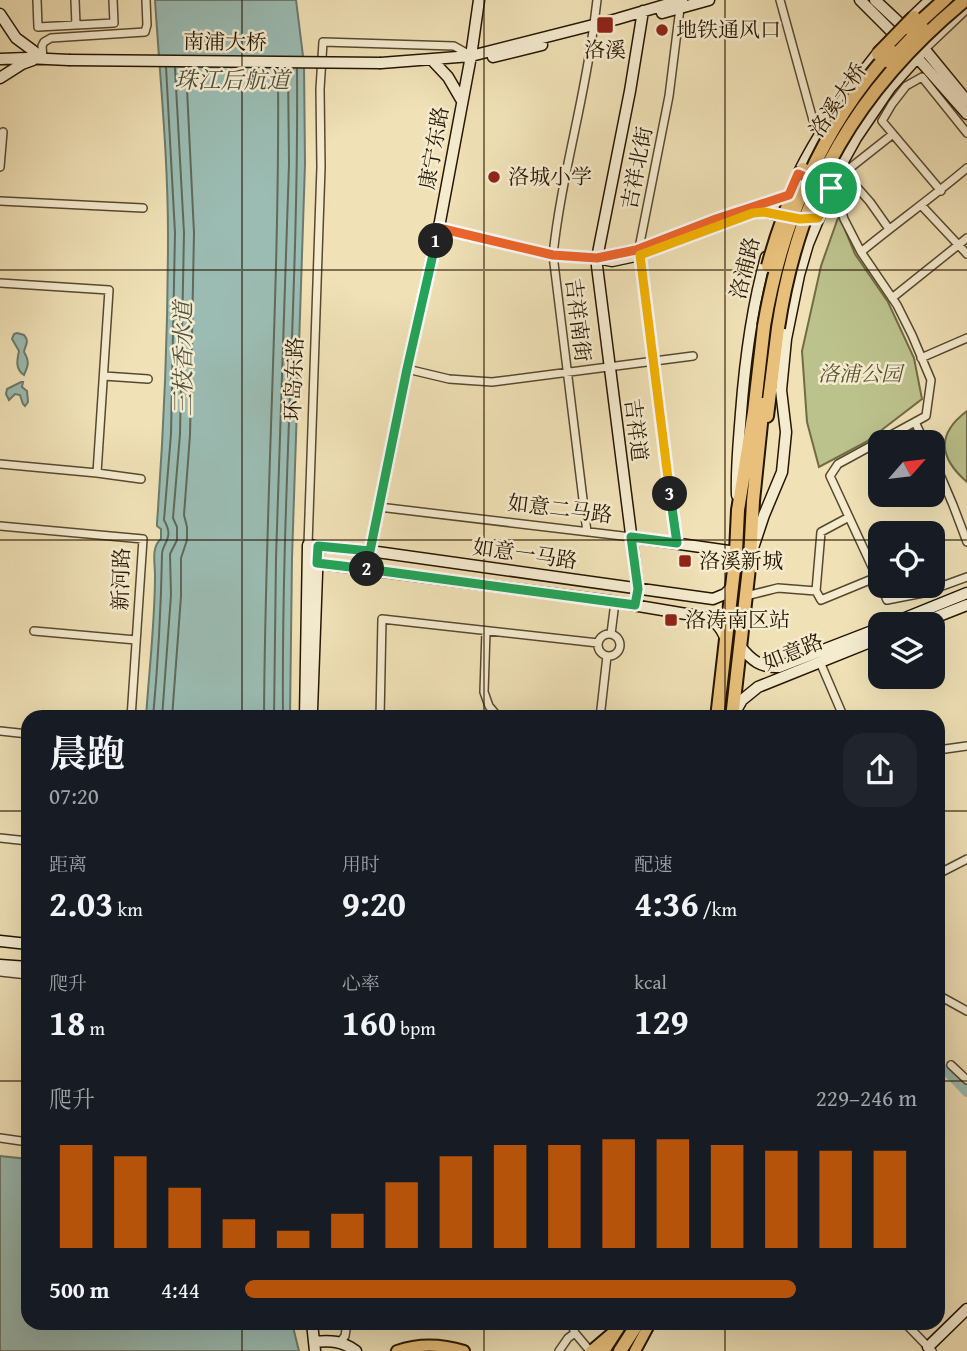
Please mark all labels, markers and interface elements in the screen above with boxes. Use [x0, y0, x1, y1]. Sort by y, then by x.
place label: 地铁通风口 [676, 14, 781, 45]
marker: 洛溪 [595, 15, 615, 35]
marker: 地铁通风口 [654, 22, 670, 38]
street label: 南浦大桥 [183, 25, 267, 58]
place label: 洛溪 [584, 34, 626, 65]
street label: 洛溪大桥 [801, 56, 874, 143]
water label: 珠江后航道 [175, 63, 293, 96]
street label: 康宁东路 [411, 104, 456, 192]
street label: 吉祥北街 [613, 124, 660, 212]
pin [801, 158, 861, 218]
place label: 洛城小学 [508, 161, 592, 192]
marker: 洛城小学 [486, 169, 502, 185]
icon: arrive [812, 169, 850, 207]
pin: 1 [418, 224, 453, 258]
text: 1 [431, 226, 440, 254]
street label: 洛浦路 [722, 234, 767, 302]
street label: 吉祥南街 [558, 276, 599, 364]
water label: 三枝香水道 [166, 299, 199, 417]
street label: 环岛东路 [277, 336, 310, 421]
park label: 洛浦公园 [818, 358, 905, 389]
street label: 吉祥道 [617, 397, 656, 463]
north arrow [868, 430, 945, 508]
map controls [868, 430, 945, 689]
pin: 3 [652, 476, 688, 512]
text: 3 [665, 479, 674, 507]
street label: 如意二马路 [506, 487, 614, 530]
button: locate [868, 521, 945, 598]
street label: 如意一马路 [471, 531, 579, 576]
place label: 洛溪新城 [699, 545, 783, 576]
street label: 新河路 [104, 547, 137, 611]
pin: 2 [350, 552, 384, 586]
marker: 洛溪新城 [677, 553, 693, 569]
text: 2 [362, 554, 371, 582]
place label: 洛涛南区站 [685, 604, 790, 635]
marker: 洛涛南区站 [663, 612, 679, 628]
button: layers [868, 612, 945, 689]
street label: 如意路 [758, 625, 828, 678]
text: 晨跑 [49, 725, 125, 781]
button: share [843, 733, 917, 807]
text: 07:20 [49, 779, 99, 812]
text: 距离 [49, 850, 87, 878]
text: 用时 [342, 850, 380, 878]
text: 配速 [634, 850, 672, 878]
text: 2.03 [49, 878, 113, 929]
text: 9:20 [342, 878, 406, 929]
text: 4:36 [634, 878, 699, 929]
text: km [113, 895, 143, 923]
text: /km [699, 895, 737, 923]
text: kcal [634, 968, 667, 996]
text: 爬升 [49, 969, 87, 997]
text: 心率 [342, 969, 380, 997]
text: 129 [634, 996, 689, 1047]
text: 18 [49, 997, 85, 1048]
text: 160 [342, 997, 396, 1048]
text: m [85, 1014, 105, 1042]
text: bpm [396, 1014, 436, 1042]
text: 229–246 m [816, 1081, 917, 1114]
text: 爬升 [49, 1082, 95, 1115]
text: 500 m [49, 1273, 110, 1306]
text: 4:44 [161, 1273, 200, 1306]

